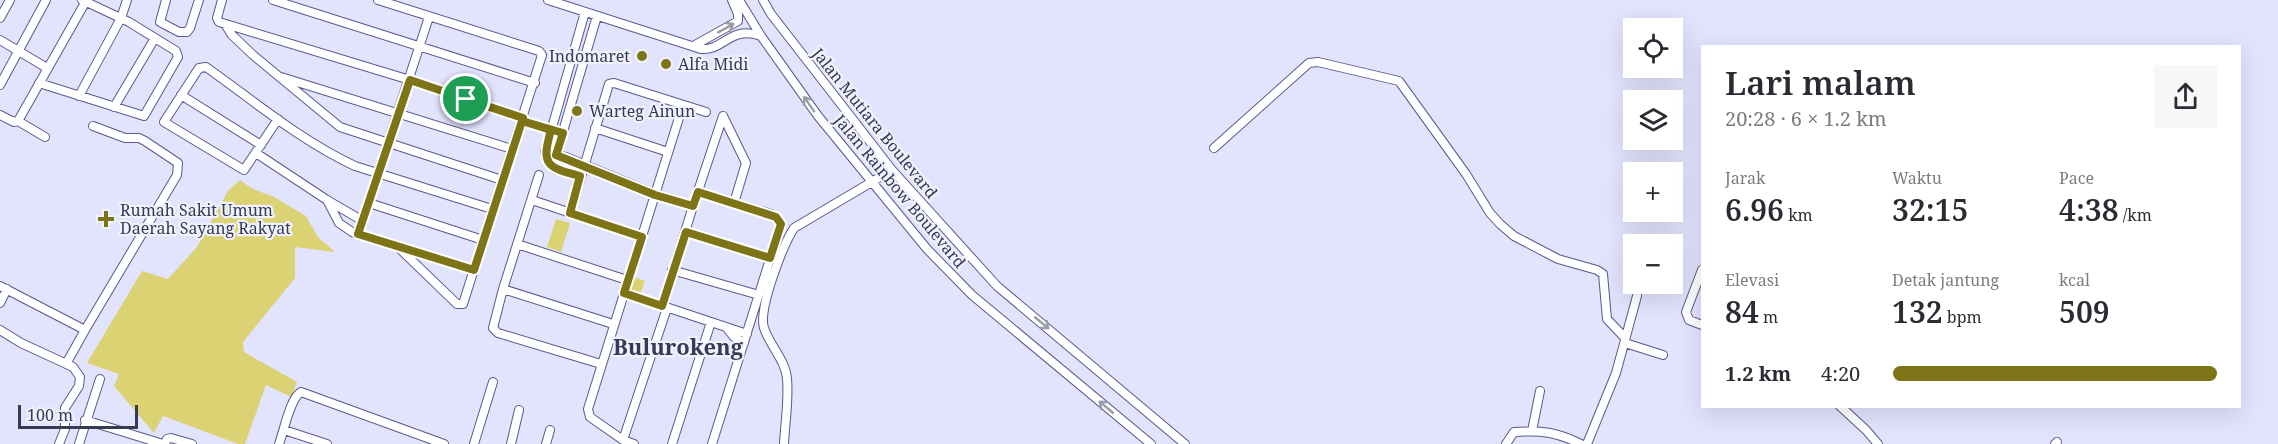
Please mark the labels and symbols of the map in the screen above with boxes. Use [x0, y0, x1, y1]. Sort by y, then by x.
one-way arrow [717, 22, 735, 33]
street label: Jalan Mutiara Boulevard [807, 42, 943, 203]
place label: Indomaret [549, 45, 630, 67]
marker: Indomaret [635, 49, 649, 63]
place label: Alfa Midi [678, 53, 748, 75]
marker: Alfa Midi [659, 57, 673, 71]
pin [440, 73, 491, 124]
one-way arrow [803, 96, 815, 112]
place label: Warteg Ainun [589, 100, 695, 122]
marker: Warteg Ainun [570, 104, 584, 118]
street label: Jalan Rainbow Boulevard [829, 109, 971, 273]
place label: Rumah Sakit Umum Daerah Sayang Rakyat [120, 199, 291, 239]
marker: Rumah Sakit Umum Daerah Sayang Rakyat [97, 210, 115, 228]
one-way arrow [1034, 317, 1050, 330]
district label: Bulurokeng [613, 331, 744, 361]
one-way arrow [1098, 400, 1114, 413]
scale bar [18, 402, 138, 430]

